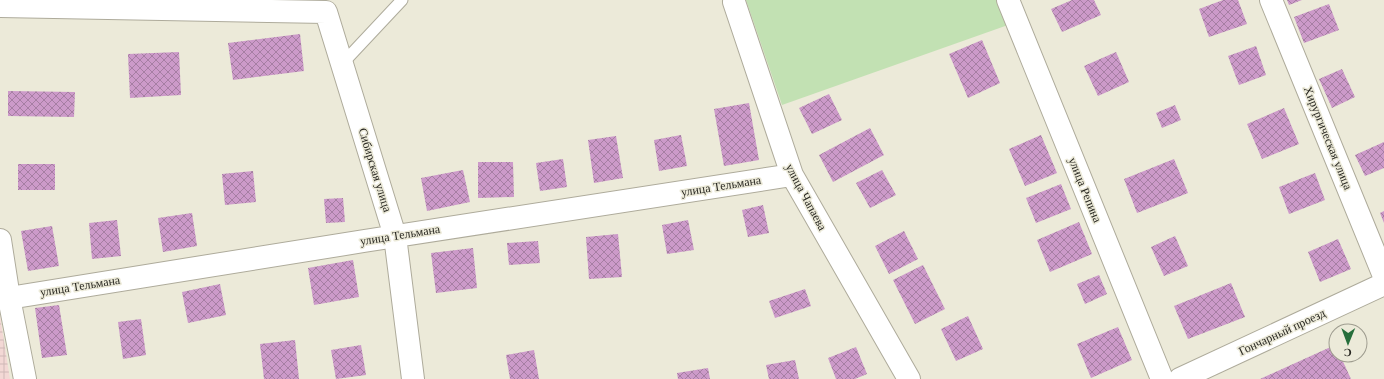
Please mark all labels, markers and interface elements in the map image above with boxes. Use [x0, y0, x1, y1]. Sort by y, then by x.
street label: Хирургическая улица [1301, 84, 1355, 192]
street label: Сибирская улица [356, 126, 395, 214]
street label: улица Репина [1066, 155, 1105, 225]
street label: улица Чапаева [783, 161, 830, 233]
street label: улица Тельмана [680, 173, 763, 199]
street label: улица Тельмана [359, 222, 442, 248]
street label: улица Тельмана [39, 273, 122, 299]
street label: Гончарный проезд [1236, 306, 1328, 358]
north arrow [1328, 323, 1368, 363]
text: С [1344, 347, 1352, 359]

